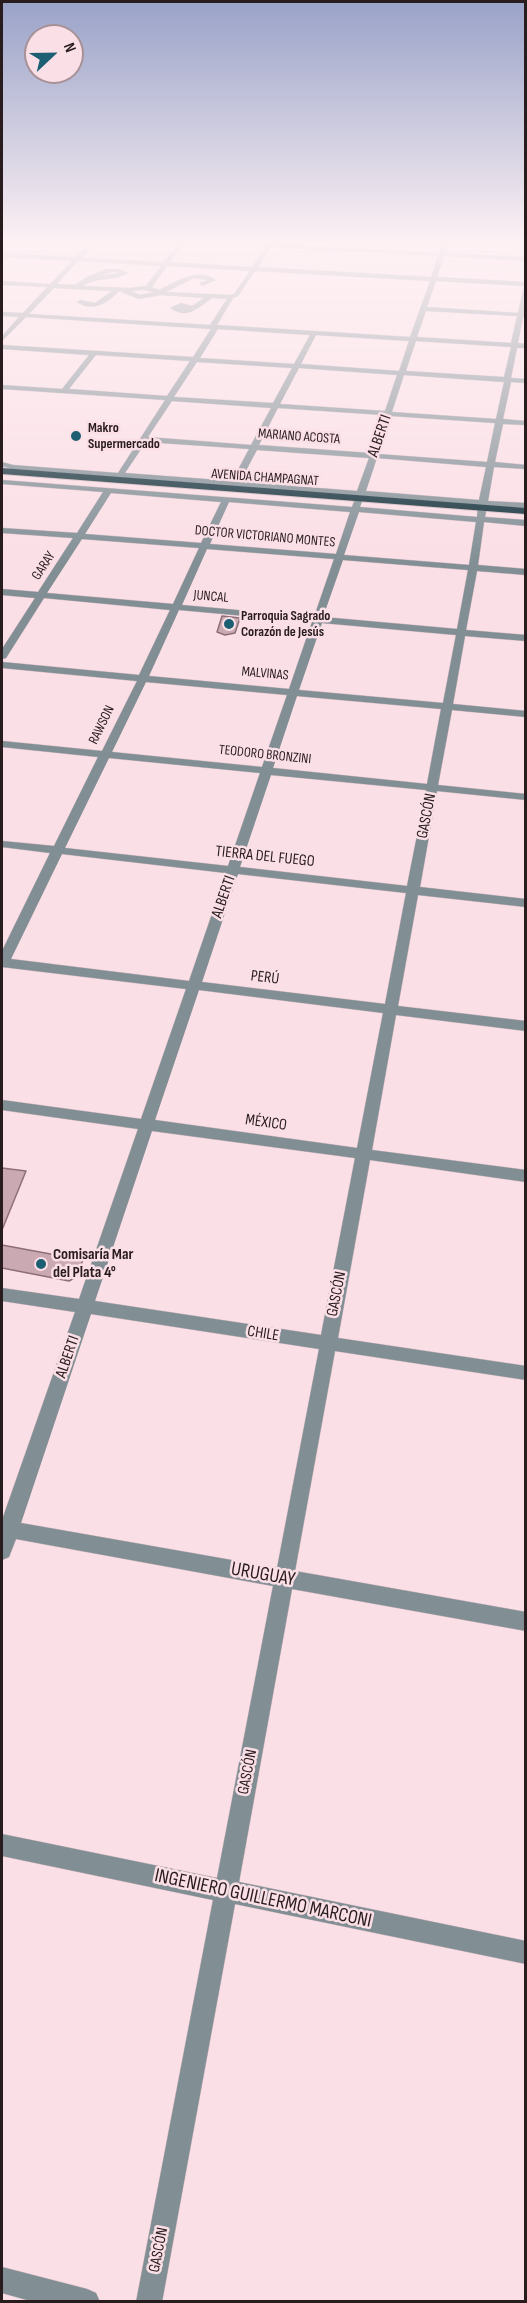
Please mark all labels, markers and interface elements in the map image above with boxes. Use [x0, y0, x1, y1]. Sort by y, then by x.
north arrow [24, 24, 84, 84]
text: N [59, 40, 80, 55]
street label: ALBERTI [364, 412, 396, 460]
place label: Makro Supermercado [88, 420, 160, 452]
street label: MARIANO ACOSTA [257, 426, 341, 448]
marker: Makro Supermercado [69, 429, 83, 443]
street label: AVENIDA CHAMPAGNAT [211, 466, 319, 490]
street label: DOCTOR VICTORIANO MONTES [194, 522, 336, 552]
street label: GARAY [29, 549, 59, 583]
street label: JUNCAL [193, 587, 229, 607]
place label: Parroquia Sagrado Corazón de Jesús [241, 608, 330, 640]
marker: Parroquia Sagrado Corazón de Jesús [222, 617, 236, 631]
street label: MALVINAS [241, 664, 289, 684]
street label: RAWSON [85, 703, 119, 747]
street label: TEODORO BRONZINI [218, 742, 312, 768]
street label: GASCÓN [413, 792, 441, 840]
street label: TIERRA DEL FUEGO [214, 842, 316, 872]
street label: ALBERTI [208, 873, 240, 921]
street label: PERÚ [250, 967, 280, 989]
street label: MÉXICO [244, 1111, 288, 1135]
place label: Comisaría Mar del Plata 4° [53, 1245, 133, 1283]
marker: Comisaría Mar del Plata 4° [34, 1257, 48, 1271]
street label: GASCÓN [323, 1270, 351, 1318]
street label: CHILE [246, 1322, 280, 1346]
street label: ALBERTI [52, 1333, 84, 1381]
street label: URUGUAY [229, 1558, 297, 1592]
street label: GASCÓN [234, 1748, 262, 1796]
street label: INGENIERO GUILLERMO MARCONI [152, 1864, 374, 1934]
street label: GASCÓN [145, 2226, 173, 2274]

